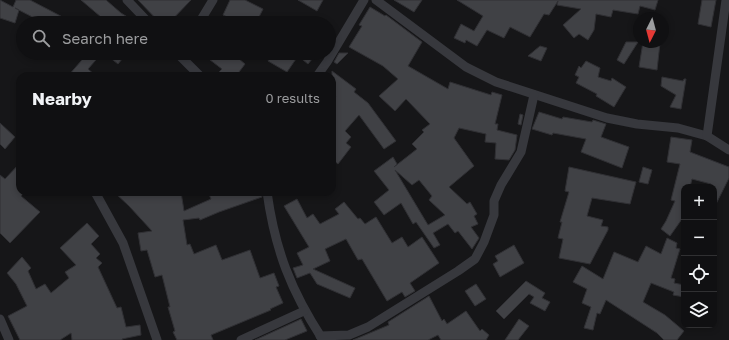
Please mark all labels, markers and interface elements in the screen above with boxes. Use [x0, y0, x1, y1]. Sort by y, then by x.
north arrow [633, 12, 669, 48]
search box [16, 16, 336, 60]
icon: search [30, 27, 52, 49]
text: Search here [62, 29, 148, 47]
text: Nearby [32, 88, 92, 109]
text: 0 results [265, 90, 320, 106]
map controls [681, 184, 717, 328]
button: + [681, 184, 717, 220]
button: − [681, 220, 717, 256]
button: locate [681, 256, 717, 292]
button: layers [681, 292, 717, 328]

